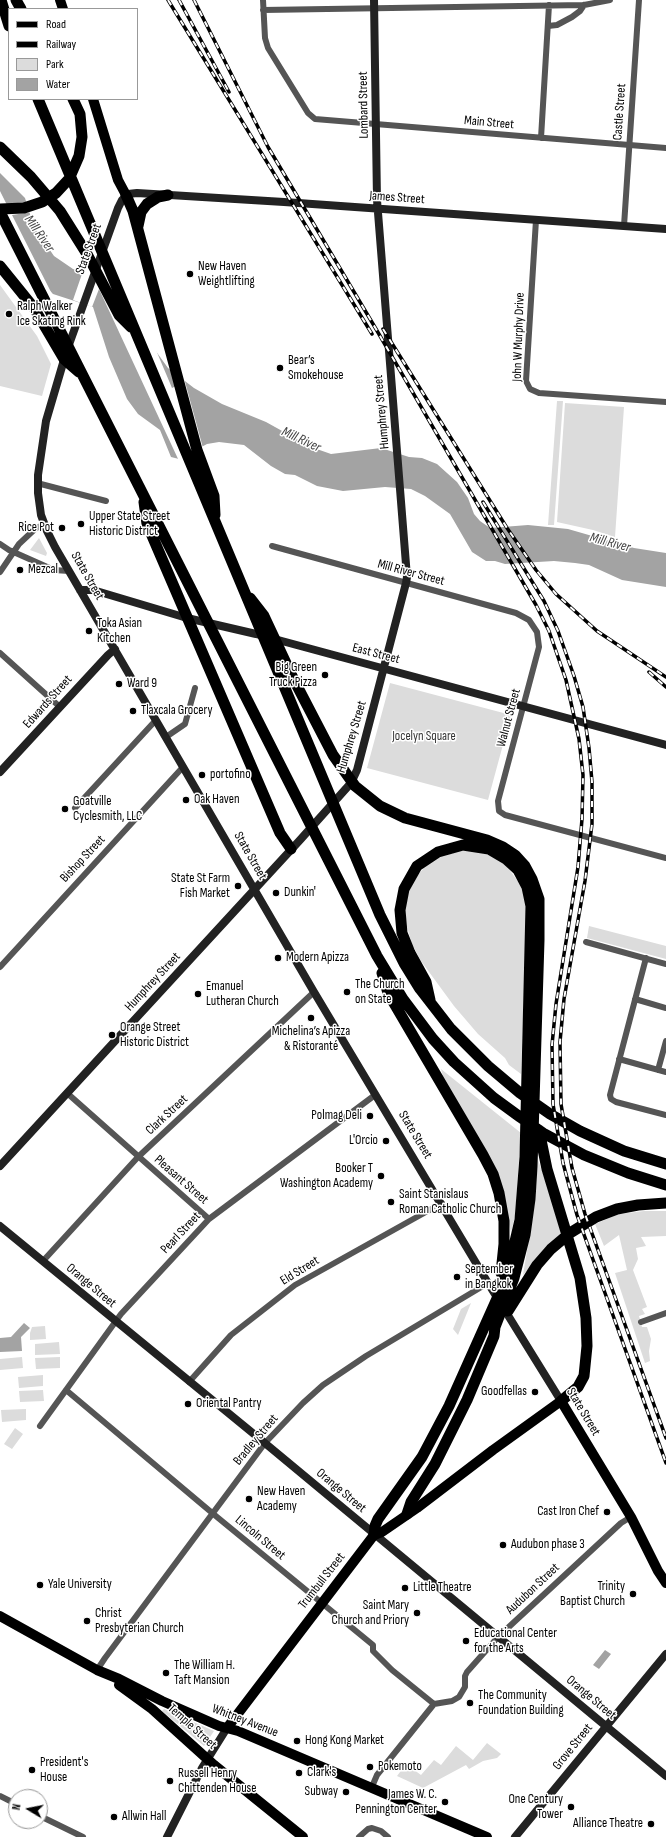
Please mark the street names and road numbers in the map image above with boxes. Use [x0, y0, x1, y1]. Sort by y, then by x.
street label: Lombard Street [356, 71, 372, 139]
street label: Castle Street [610, 83, 630, 141]
street label: Main Street [463, 113, 515, 133]
street label: James Street [369, 188, 425, 208]
street label: State Street [73, 221, 105, 277]
street label: John W Murphy Drive [510, 292, 528, 382]
street label: Humphrey Street [371, 374, 393, 450]
street label: State Street [67, 549, 107, 603]
street label: Mill River Street [376, 557, 446, 589]
street label: East Street [351, 640, 401, 668]
street label: Edwards Street [20, 672, 76, 732]
street label: Walnut Street [494, 687, 524, 749]
street label: Humphrey Street [334, 699, 370, 775]
street label: State Street [230, 829, 270, 883]
street label: Bishop Street [57, 832, 109, 886]
street label: Humphrey Street [122, 949, 184, 1015]
street label: Clark Street [143, 1092, 191, 1138]
street label: State Street [395, 1108, 435, 1162]
street label: Pleasant Street [151, 1152, 211, 1208]
street label: Pearl Street [158, 1209, 204, 1257]
street label: Eld Street [278, 1253, 322, 1289]
street label: Orange Street [63, 1261, 119, 1311]
street label: State Street [563, 1385, 603, 1439]
street label: Bradley Street [230, 1411, 282, 1469]
street label: Orange Street [313, 1466, 369, 1516]
street label: Lincoln Street [232, 1512, 288, 1564]
street label: Trumbull Street [295, 1550, 349, 1612]
street label: Audubon Street [503, 1560, 563, 1618]
street label: Orange Street [563, 1673, 619, 1723]
street label: Temple Street [164, 1701, 220, 1753]
street label: Whitney Avenue [210, 1701, 280, 1741]
street label: Grove Street [550, 1721, 596, 1773]

